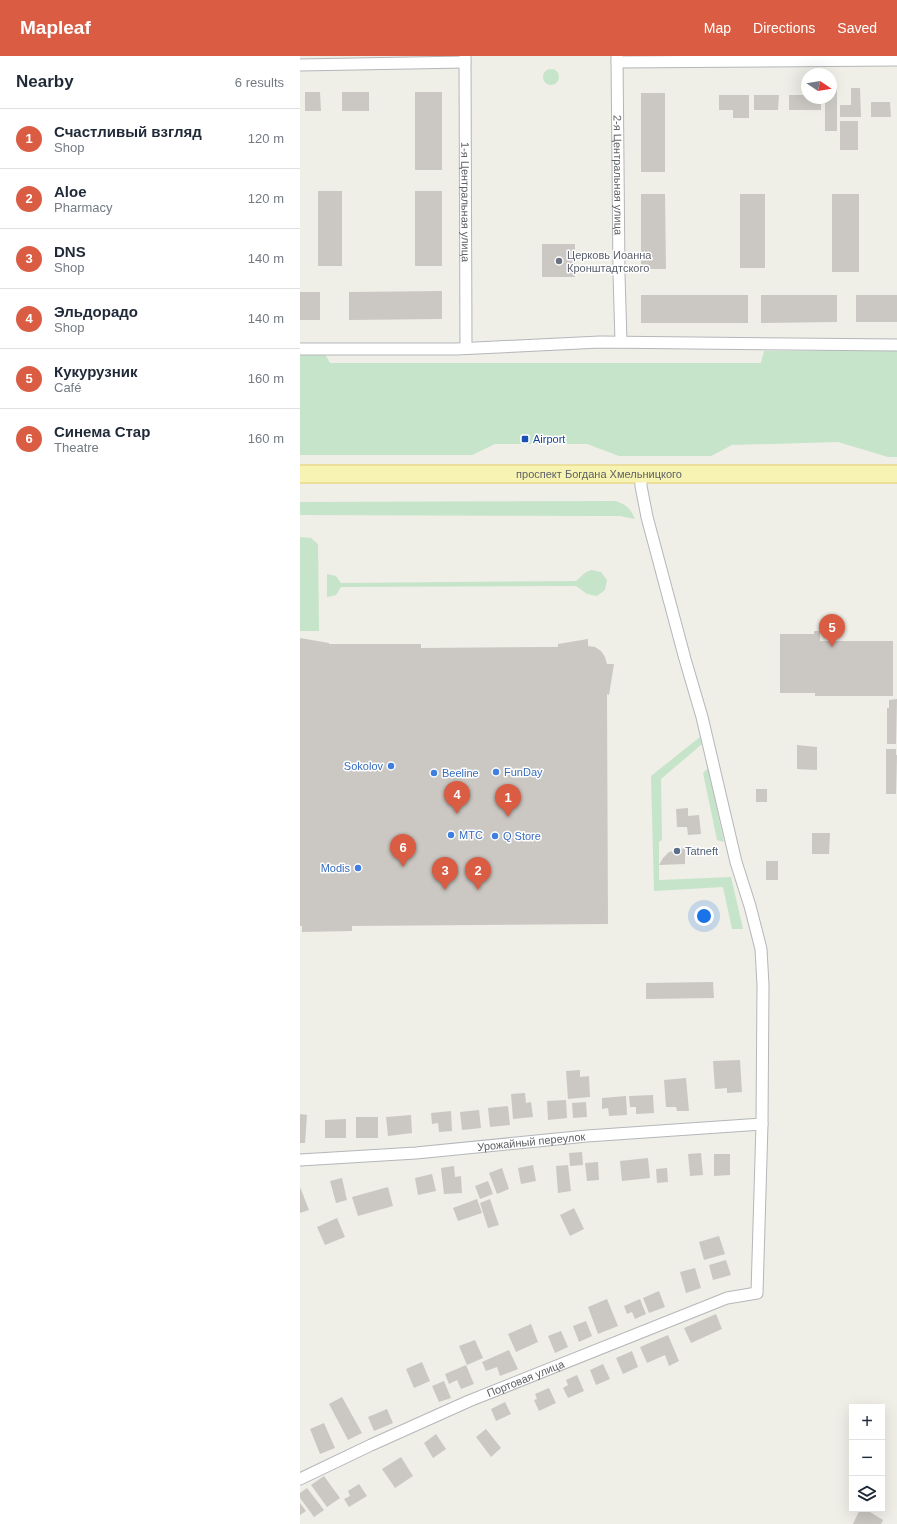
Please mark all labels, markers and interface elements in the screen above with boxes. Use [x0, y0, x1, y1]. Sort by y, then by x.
text: Mapleaf [20, 17, 91, 38]
text: Map [704, 20, 731, 36]
text: Directions [753, 20, 815, 36]
text: Saved [837, 20, 877, 36]
north arrow [801, 68, 837, 104]
text: Nearby [16, 72, 74, 91]
text: 6 results [235, 75, 284, 90]
street label: 2-я Центральная улица [612, 115, 625, 236]
text: Счастливый взгляд [54, 123, 202, 140]
text: 1 [25, 131, 33, 146]
text: 120 m [248, 131, 284, 146]
text: Shop [54, 140, 84, 155]
street label: 1-я Центральная улица [459, 142, 472, 263]
text: Aloe [54, 183, 87, 200]
text: 2 [25, 191, 33, 206]
text: 120 m [248, 191, 284, 206]
text: Pharmacy [54, 200, 113, 215]
text: DNS [54, 243, 86, 260]
place label: Церковь Иоанна Кронштадтского [567, 249, 652, 274]
text: 3 [25, 251, 33, 266]
text: 140 m [248, 251, 284, 266]
marker: Церковь Иоанна Кронштадтского [554, 256, 564, 266]
text: Shop [54, 260, 84, 275]
text: Эльдорадо [54, 303, 138, 320]
text: 4 [25, 311, 33, 326]
text: 140 m [248, 311, 284, 326]
text: Shop [54, 320, 84, 335]
text: Кукурузник [54, 363, 138, 380]
text: 5 [25, 371, 33, 386]
text: 160 m [248, 371, 284, 386]
text: Café [54, 380, 81, 395]
text: Синема Стар [54, 423, 150, 440]
text: 6 [25, 431, 33, 446]
text: 160 m [248, 431, 284, 446]
place label: Airport [533, 433, 565, 445]
marker: Airport [520, 434, 530, 444]
text: Theatre [54, 440, 99, 455]
street label: проспект Богдана Хмельницкого [516, 468, 682, 480]
pin: 5 [819, 614, 845, 647]
place label: Sokolov [344, 760, 383, 772]
marker: Sokolov [386, 761, 396, 771]
place label: FunDay [504, 766, 543, 778]
place label: Beeline [442, 767, 479, 779]
marker: FunDay [491, 767, 501, 777]
marker: Beeline [429, 768, 439, 778]
pin: 4 [444, 781, 470, 814]
pin: 1 [495, 784, 521, 817]
place label: МТС [459, 829, 483, 841]
marker: МТС [446, 830, 456, 840]
place label: Q Store [503, 830, 541, 842]
marker: Q Store [490, 831, 500, 841]
pin: 6 [390, 834, 416, 867]
place label: Tatneft [685, 845, 718, 857]
marker: Tatneft [672, 846, 682, 856]
pin: 3 [432, 857, 458, 890]
pin: 2 [465, 857, 491, 890]
place label: Modis [321, 862, 350, 874]
marker: Modis [353, 863, 363, 873]
your location [694, 906, 714, 926]
street label: Урожайный переулок [477, 1130, 586, 1153]
street label: Портовая улица [485, 1357, 567, 1399]
map controls [849, 1404, 885, 1512]
button: + [849, 1404, 885, 1440]
button: − [849, 1440, 885, 1476]
button: layers [849, 1476, 885, 1512]

